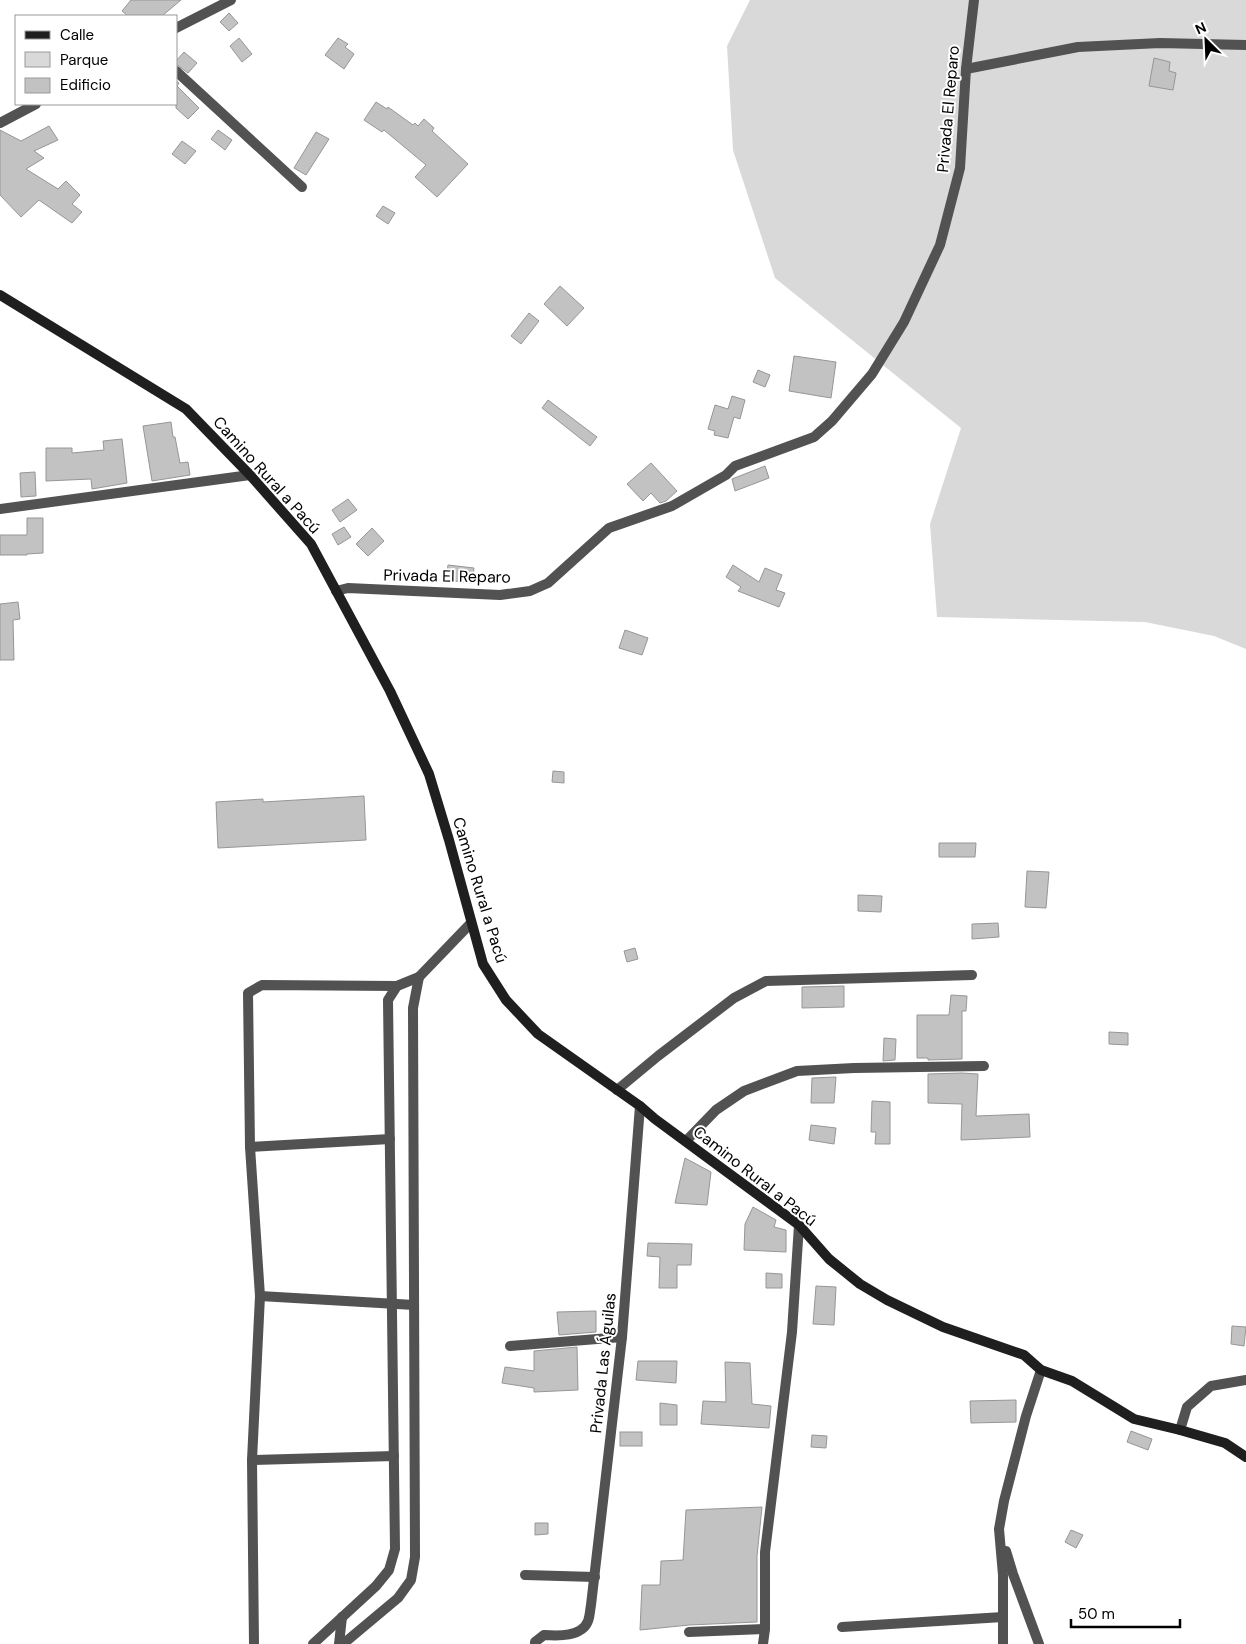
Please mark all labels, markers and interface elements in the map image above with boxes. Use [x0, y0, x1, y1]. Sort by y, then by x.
legend [15, 15, 178, 105]
north arrow [1181, 15, 1231, 65]
text: N [1192, 18, 1209, 38]
text: Calle [60, 25, 94, 45]
street label: Privada El Reparo [932, 45, 964, 173]
text: Parque [60, 50, 108, 70]
text: Edificio [60, 75, 111, 95]
street label: Camino Rural a Pacú [209, 412, 325, 538]
street label: Privada El Reparo [383, 564, 511, 588]
street label: Camino Rural a Pacú [448, 815, 512, 965]
street label: Camino Rural a Pacú [689, 1121, 821, 1231]
street label: Privada Las Águilas [585, 1292, 621, 1434]
scale bar [1071, 1596, 1180, 1628]
text: 50 m [1078, 1604, 1115, 1624]

